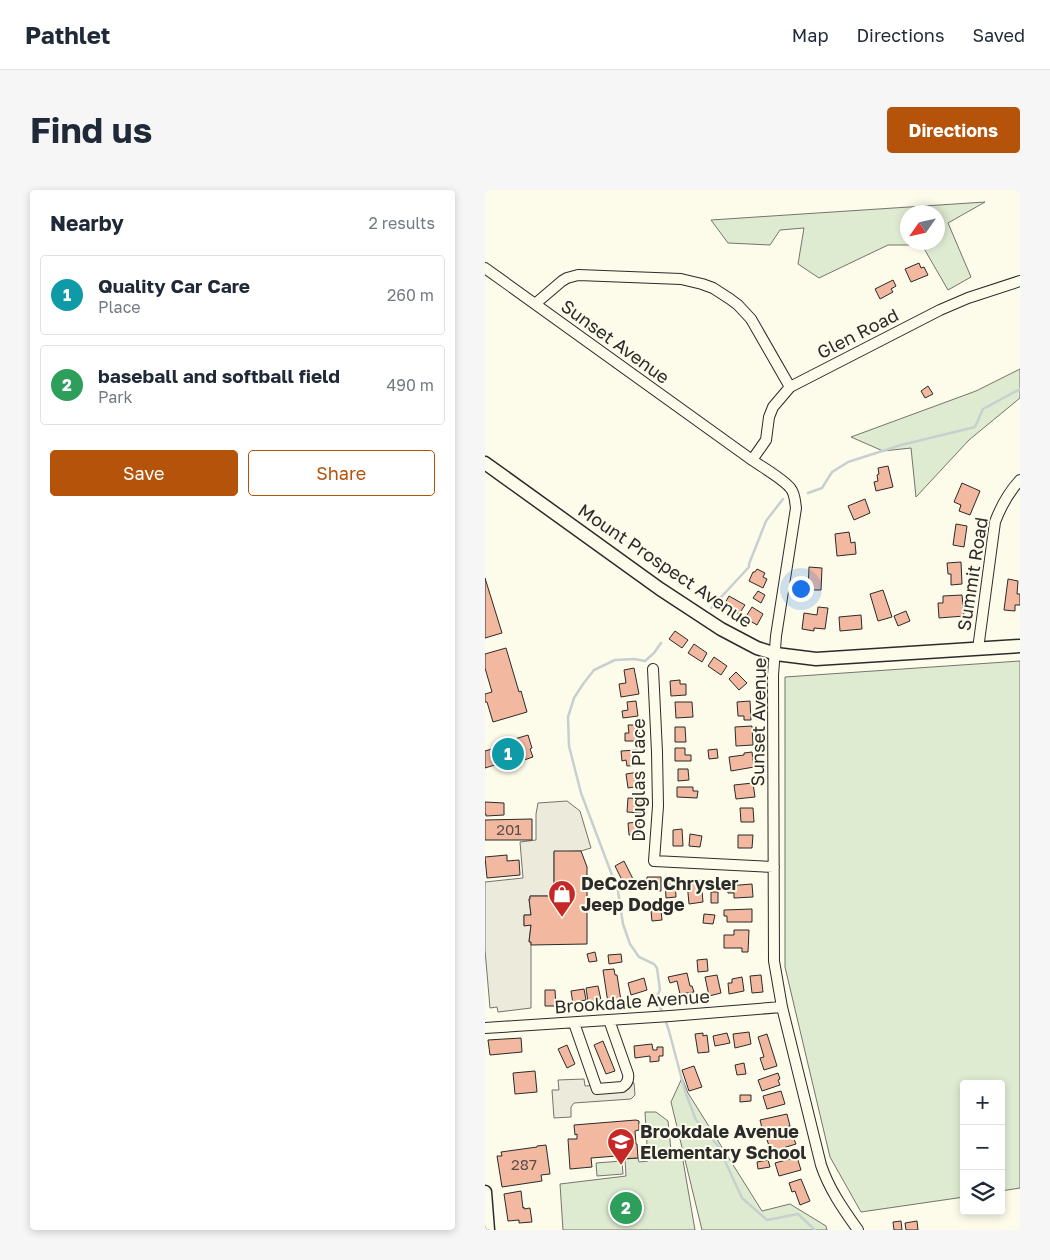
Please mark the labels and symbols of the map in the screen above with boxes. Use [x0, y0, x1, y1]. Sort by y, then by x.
north arrow [900, 205, 945, 250]
street label: Sunset Avenue [557, 294, 674, 388]
street label: Glen Road [813, 303, 902, 363]
street label: Mount Prospect Avenue [574, 499, 757, 632]
street label: Summit Road [952, 515, 992, 632]
your location [788, 576, 814, 602]
street label: Sunset Avenue [746, 657, 770, 787]
street label: Douglas Place [627, 718, 649, 842]
pin: 1 [492, 735, 524, 773]
house number: 201 [496, 820, 522, 838]
place label: DeCozen Chrysler Jeep Dodge [581, 872, 739, 915]
shop icon: DeCozen Chrysler Jeep Dodge [547, 879, 577, 918]
street label: Brookdale Avenue [554, 985, 710, 1017]
place label: Brookdale Avenue Elementary School [640, 1120, 806, 1163]
school or university icon: Brookdale Avenue Elementary School [606, 1127, 636, 1166]
house number: 287 [511, 1155, 537, 1173]
pin: 2 [610, 1189, 642, 1227]

